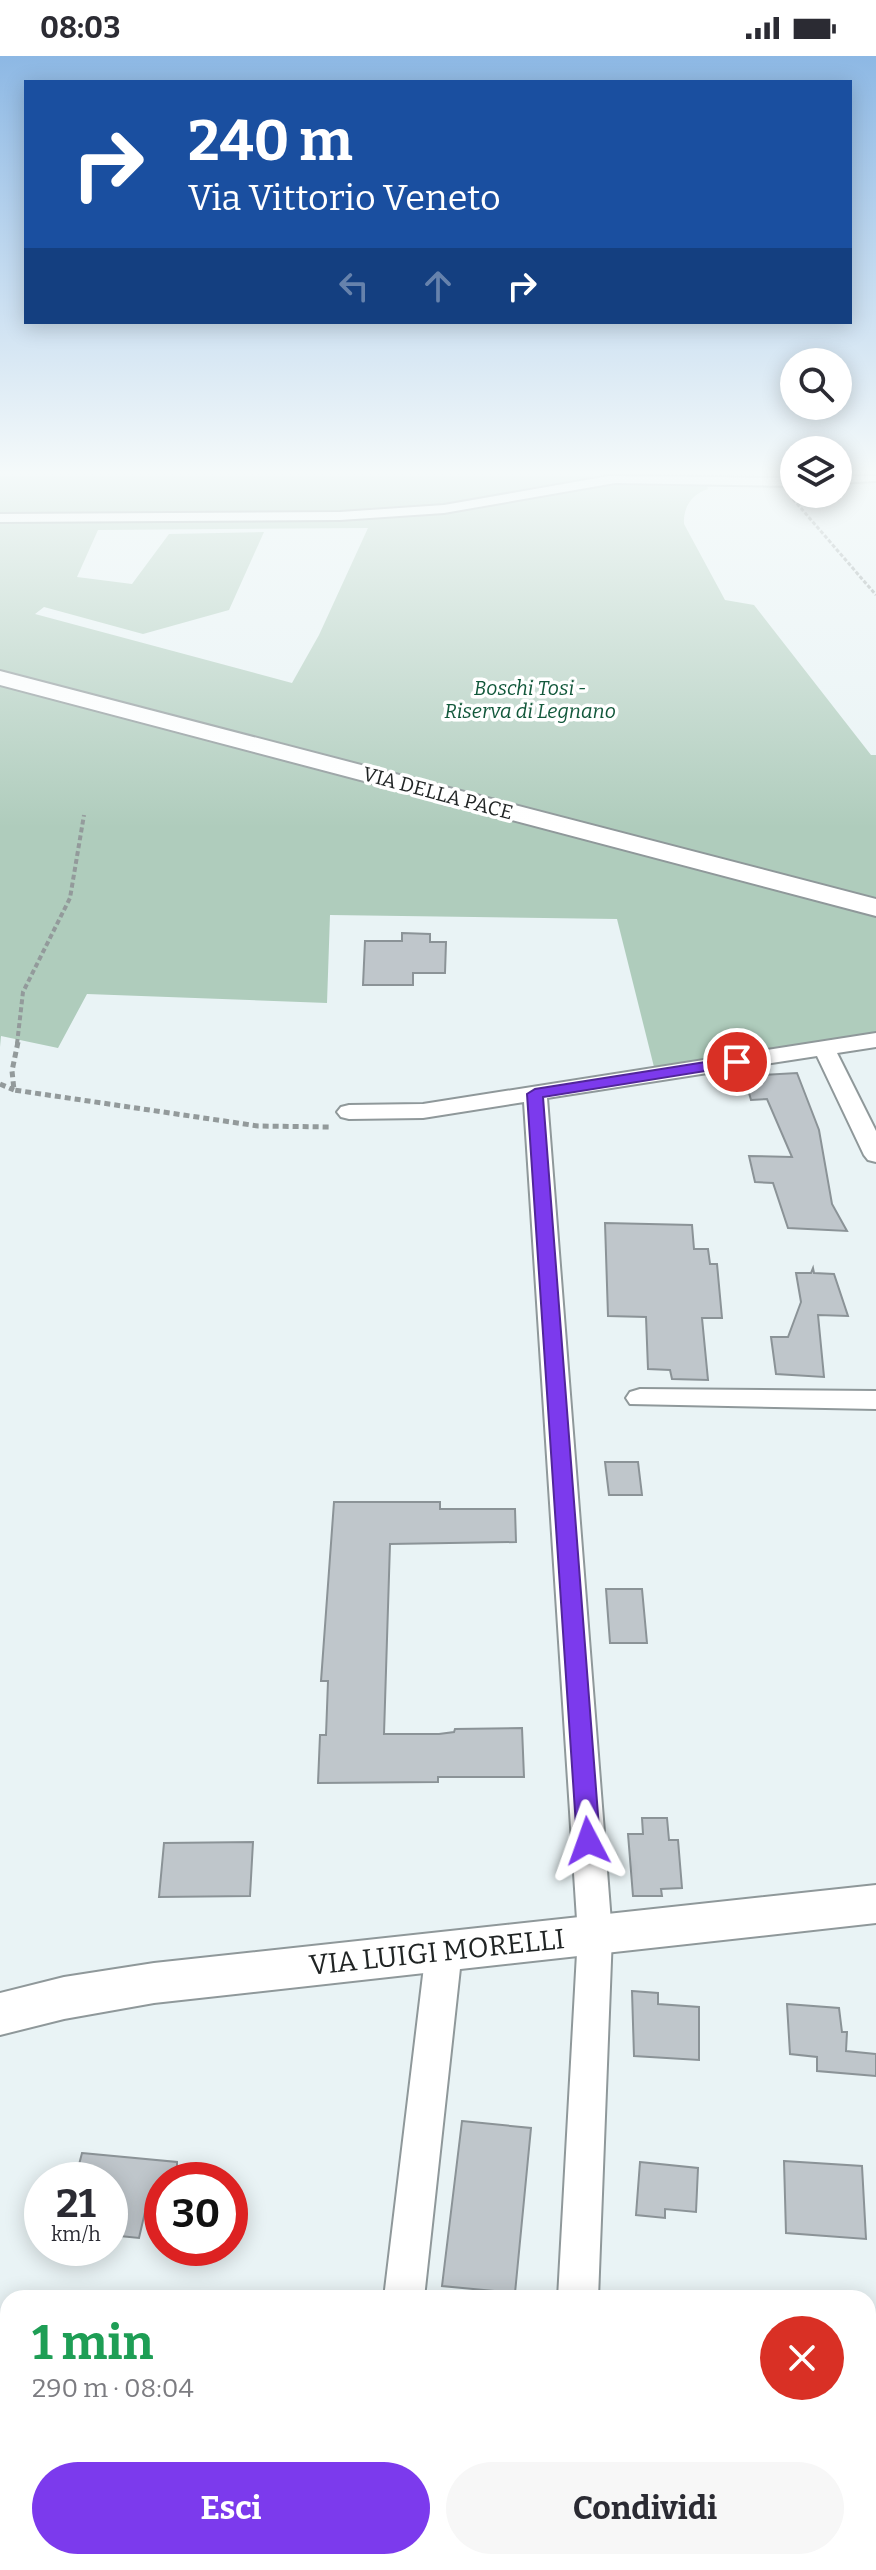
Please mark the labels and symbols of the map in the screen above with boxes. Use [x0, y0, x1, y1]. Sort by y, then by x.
park label: Boschi Tosi - Riserva di Legnano [444, 676, 616, 723]
street label: VIA DELLA PACE [360, 761, 516, 825]
pin [703, 1028, 771, 1096]
position arrow [546, 1799, 630, 1883]
street label: VIA LUIGI MORELLI [308, 1922, 566, 1982]
speed limit sign: 30 [144, 2162, 248, 2266]

